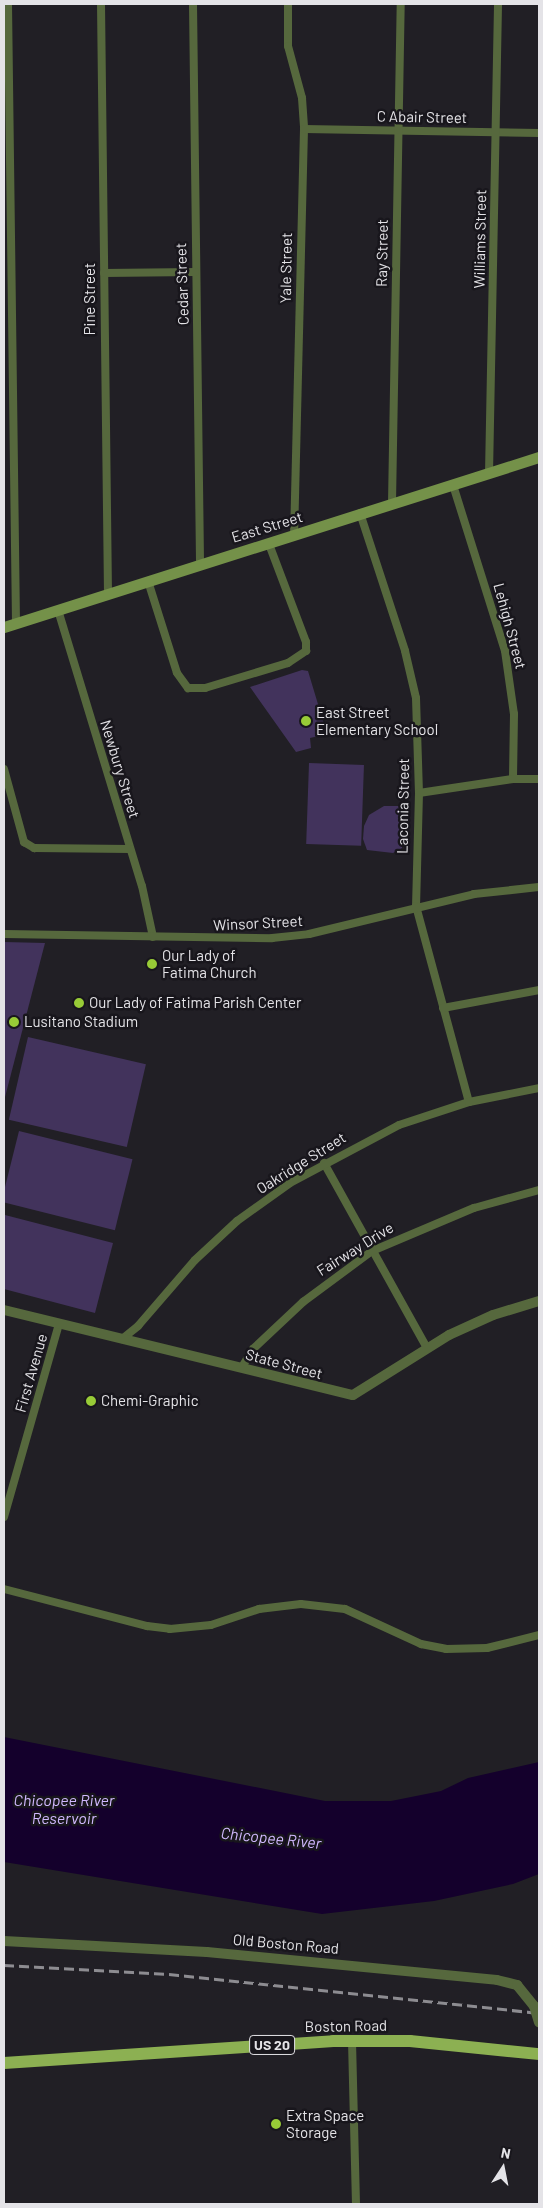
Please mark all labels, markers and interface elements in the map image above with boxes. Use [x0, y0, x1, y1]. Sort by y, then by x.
street label: C Abair Street [377, 107, 467, 127]
street label: Williams Street [470, 189, 490, 289]
street label: Ray Street [372, 219, 392, 287]
street label: Yale Street [276, 232, 296, 304]
street label: Cedar Street [172, 243, 192, 325]
street label: Pine Street [81, 263, 99, 335]
street label: East Street [229, 508, 305, 546]
street label: Lehigh Street [490, 581, 530, 671]
place label: East Street Elementary School [316, 703, 438, 738]
marker: East Street Elementary School [300, 715, 312, 727]
street label: Newbury Street [97, 718, 143, 820]
street label: Laconia Street [393, 758, 413, 854]
street label: Winsor Street [213, 912, 303, 934]
place label: Our Lady of Fatima Church [162, 946, 256, 981]
marker: Our Lady of Fatima Church [146, 958, 158, 970]
place label: Our Lady of Fatima Parish Center [89, 994, 301, 1012]
marker: Our Lady of Fatima Parish Center [73, 997, 85, 1009]
place label: Lusitano Stadium [24, 1013, 138, 1031]
marker: Lusitano Stadium [8, 1016, 20, 1028]
street label: Oakridge Street [253, 1128, 349, 1198]
street label: Fairway Drive [313, 1218, 397, 1280]
street label: First Avenue [11, 1332, 51, 1414]
street label: State Street [244, 1345, 324, 1383]
place label: Chemi-Graphic [101, 1392, 198, 1410]
marker: Chemi-Graphic [85, 1395, 97, 1407]
water label: Chicopee River Reservoir [14, 1790, 114, 1828]
water label: Chicopee River [220, 1823, 322, 1853]
street label: Old Boston Road [232, 1930, 340, 1958]
street label: Boston Road [305, 2016, 387, 2036]
road number: US 20 [248, 2034, 296, 2056]
place label: Extra Space Storage [286, 2106, 364, 2141]
marker: Extra Space Storage [270, 2118, 282, 2130]
north arrow [478, 2143, 528, 2193]
text: N [500, 2144, 512, 2162]

